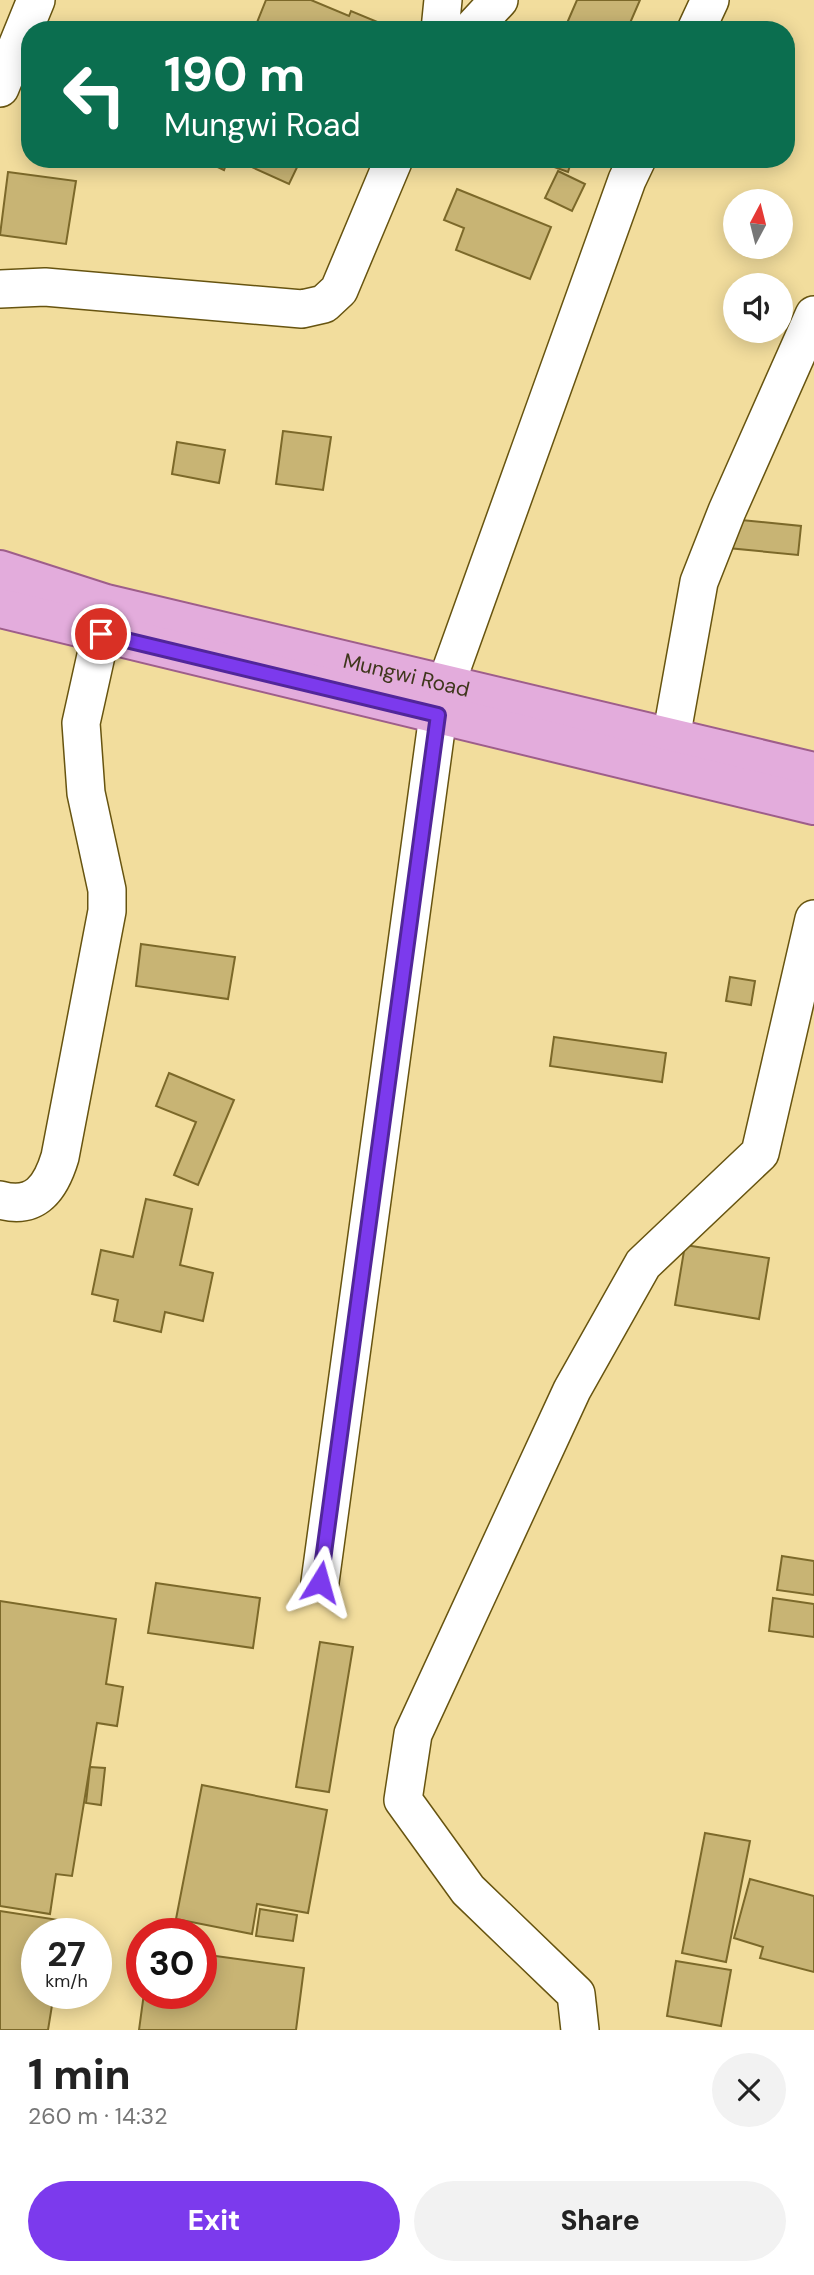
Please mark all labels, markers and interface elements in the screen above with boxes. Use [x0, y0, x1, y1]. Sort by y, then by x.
text: 190 m [164, 42, 305, 106]
icon: left [49, 49, 140, 140]
text: Mungwi Road [164, 104, 361, 146]
north arrow [723, 189, 793, 259]
map controls [723, 189, 793, 343]
button: sound [723, 273, 793, 343]
pin [71, 604, 131, 664]
icon: arrive [82, 615, 120, 653]
street label: Mungwi Road [340, 647, 472, 704]
position arrow [283, 1545, 357, 1619]
speed limit sign: 30 [126, 1918, 217, 2009]
text: 27 [47, 1931, 86, 1977]
text: km/h [45, 1969, 88, 1993]
text: 1 min [28, 2047, 131, 2102]
button: close [712, 2053, 786, 2127]
text: 260 m · 14:32 [28, 2101, 167, 2131]
button: Exit [28, 2181, 400, 2261]
button: Share [414, 2181, 786, 2261]

